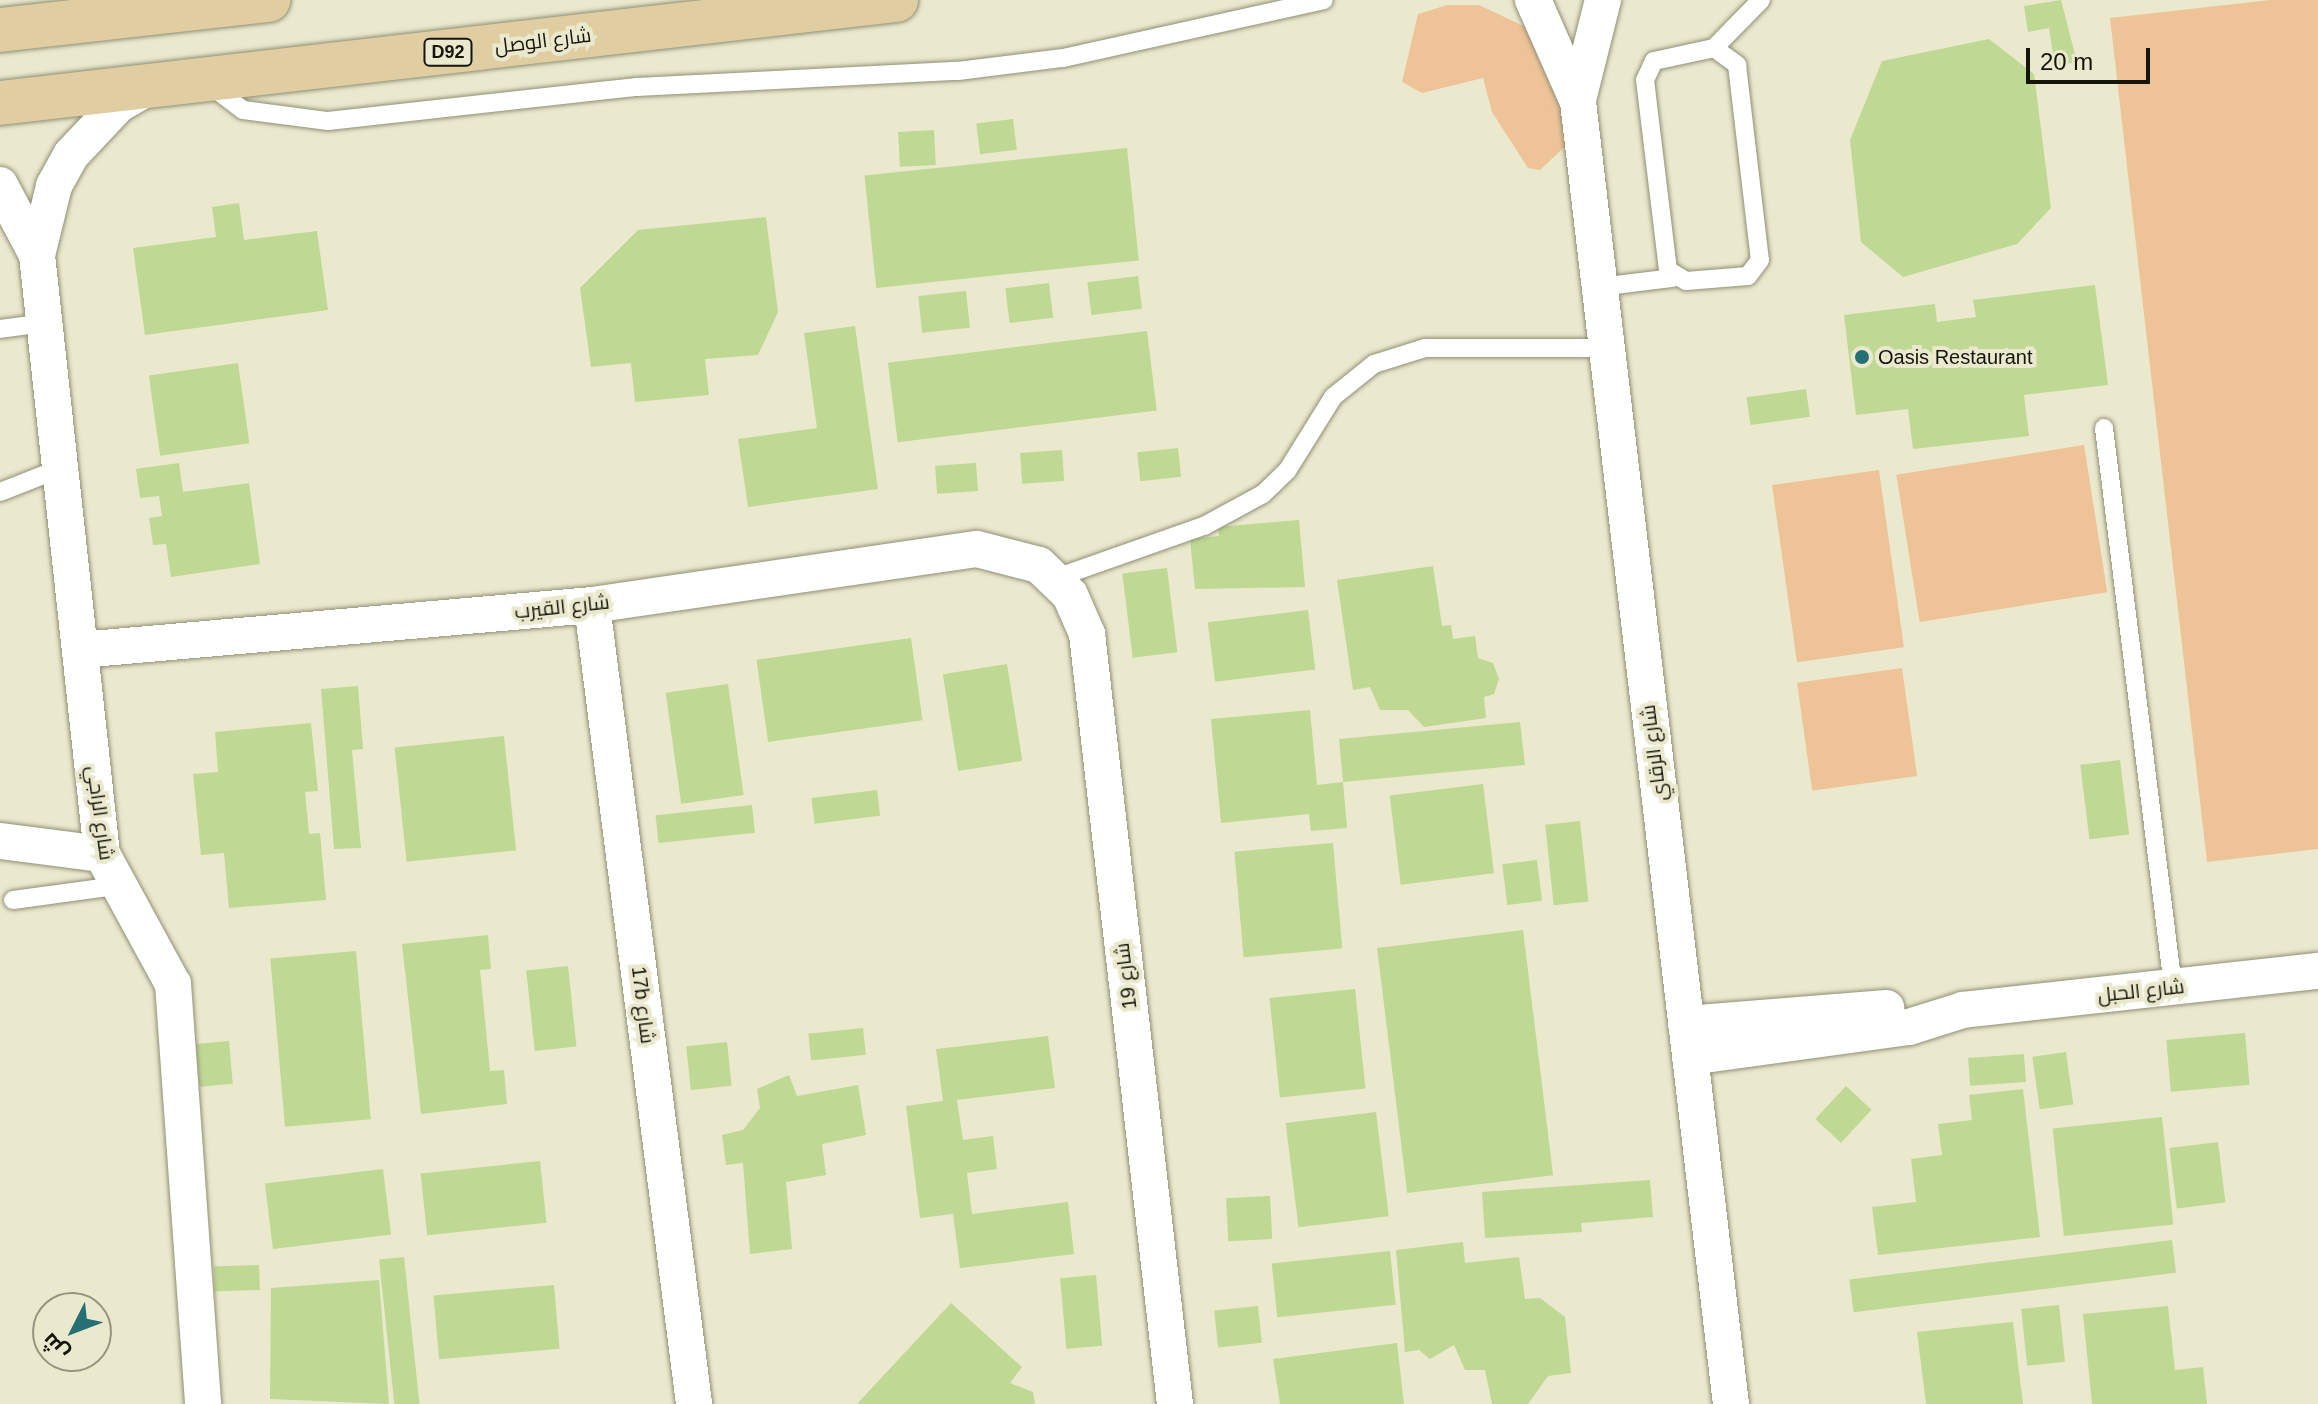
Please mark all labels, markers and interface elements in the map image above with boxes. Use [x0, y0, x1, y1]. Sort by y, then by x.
street label: شارع الوصل [493, 23, 593, 59]
scale bar [2030, 32, 2154, 82]
road number: D92 [422, 38, 474, 66]
text: 20 m [2040, 48, 2093, 75]
place label: Oasis Restaurant [1878, 345, 2033, 369]
marker: Oasis Restaurant [1853, 348, 1871, 366]
street label: شارع القيرب [513, 590, 611, 624]
street label: شارع الرقاي [1636, 703, 1672, 803]
street label: شارع الراجي [81, 764, 119, 862]
street label: شارع 19 [1110, 942, 1142, 1010]
street label: 17b شارع [626, 965, 660, 1045]
street label: شارع الحبل [2096, 975, 2186, 1007]
north arrow [32, 1292, 112, 1372]
text: ش [37, 1328, 74, 1366]

